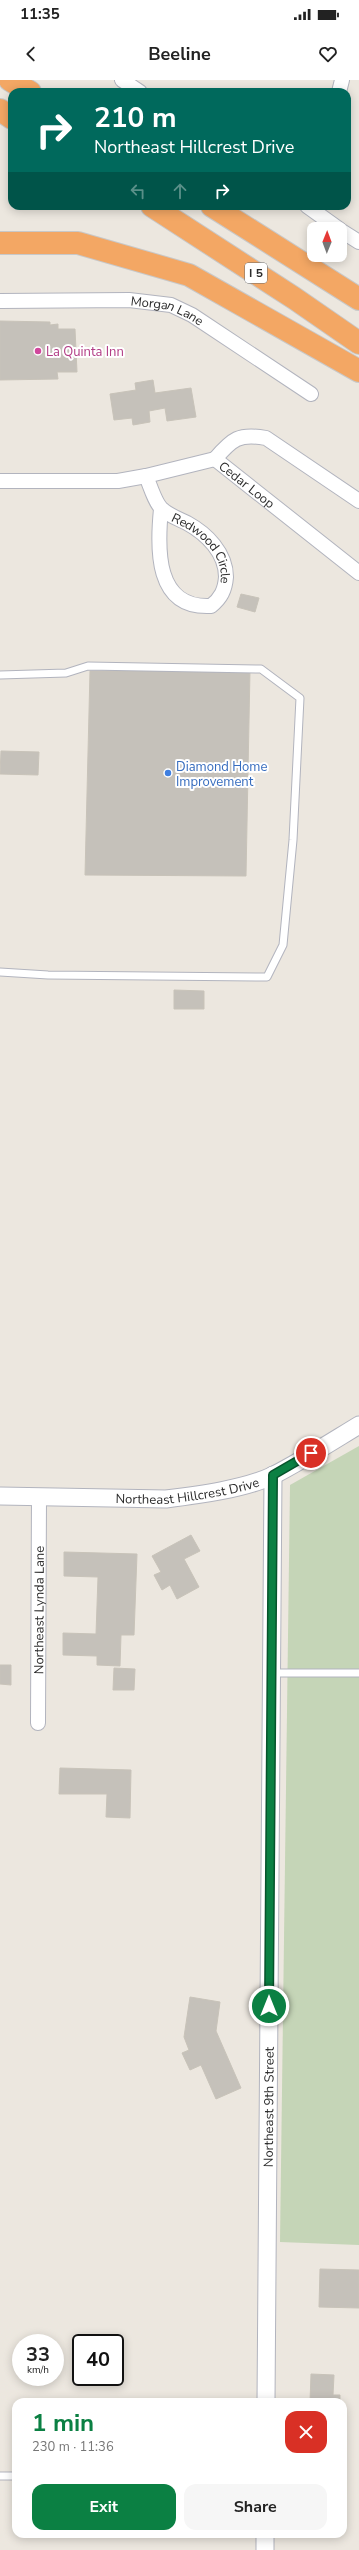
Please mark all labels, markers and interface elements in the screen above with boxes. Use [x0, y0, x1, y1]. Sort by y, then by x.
text: 11:35 [20, 4, 60, 24]
text: Beeline [148, 42, 211, 66]
icon: back [20, 43, 42, 65]
icon: heart [317, 43, 339, 65]
text: 210 m [94, 99, 177, 137]
icon: right [28, 104, 80, 156]
text: Northeast Hillcrest Drive [94, 135, 294, 159]
icon: left [127, 180, 149, 202]
icon: ahead [169, 180, 191, 202]
icon: right [211, 180, 233, 202]
north arrow [307, 222, 347, 262]
map controls [307, 222, 347, 262]
road number: I 5 [245, 263, 267, 283]
street label: Morgan Lane [130, 292, 207, 330]
place label: La Quinta Inn [46, 343, 124, 361]
marker: La Quinta Inn [33, 346, 43, 356]
street label: Cedar Loop [215, 457, 278, 513]
street label: Redwood Circle [168, 509, 234, 585]
place label: Diamond Home Improvement [176, 758, 267, 791]
marker: Diamond Home Improvement [163, 768, 173, 778]
pin [294, 1436, 328, 1470]
icon: arrive [300, 1442, 322, 1464]
street label: Northeast Hillcrest Drive [115, 1474, 262, 1509]
street label: Northeast Lynda Lane [30, 1546, 49, 1674]
position arrow [248, 1985, 290, 2027]
street label: Northeast 9th Street [260, 2046, 279, 2167]
speed limit sign: 40 [72, 2334, 124, 2386]
text: 33 [26, 2341, 50, 2368]
text: km/h [27, 2363, 49, 2377]
text: 1 min [32, 2407, 94, 2439]
button: close [285, 2411, 327, 2453]
text: 230 m · 11:36 [32, 2438, 114, 2456]
button: Exit [32, 2484, 176, 2530]
button: Share [184, 2484, 327, 2530]

